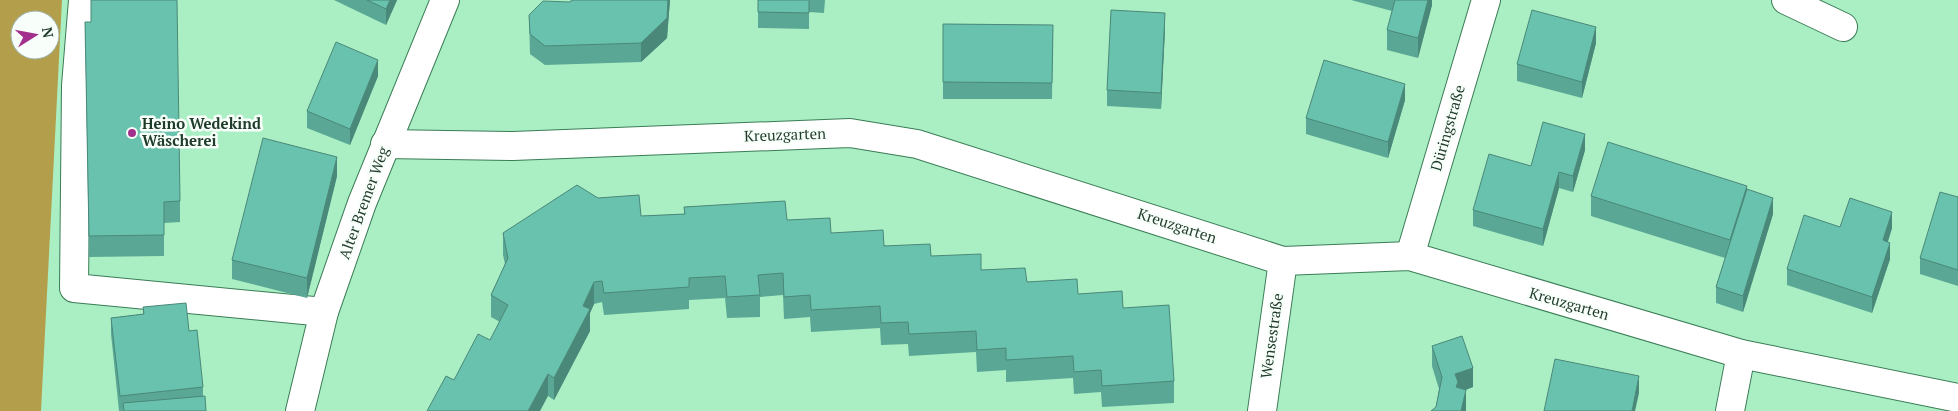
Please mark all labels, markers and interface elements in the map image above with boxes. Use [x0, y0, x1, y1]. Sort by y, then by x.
north arrow [10, 10, 60, 60]
text: N [38, 25, 59, 40]
street label: Düringstraße [1425, 82, 1469, 173]
place label: Heino Wedekind Wäscherei [142, 113, 261, 150]
street label: Kreuzgarten [744, 123, 826, 145]
marker: Heino Wedekind Wäscherei [126, 127, 138, 139]
street label: Alter Bremer Weg [333, 143, 393, 262]
street label: Kreuzgarten [1135, 203, 1219, 247]
street label: Kreuzgarten [1527, 282, 1612, 324]
street label: Wensestraße [1255, 292, 1287, 380]

